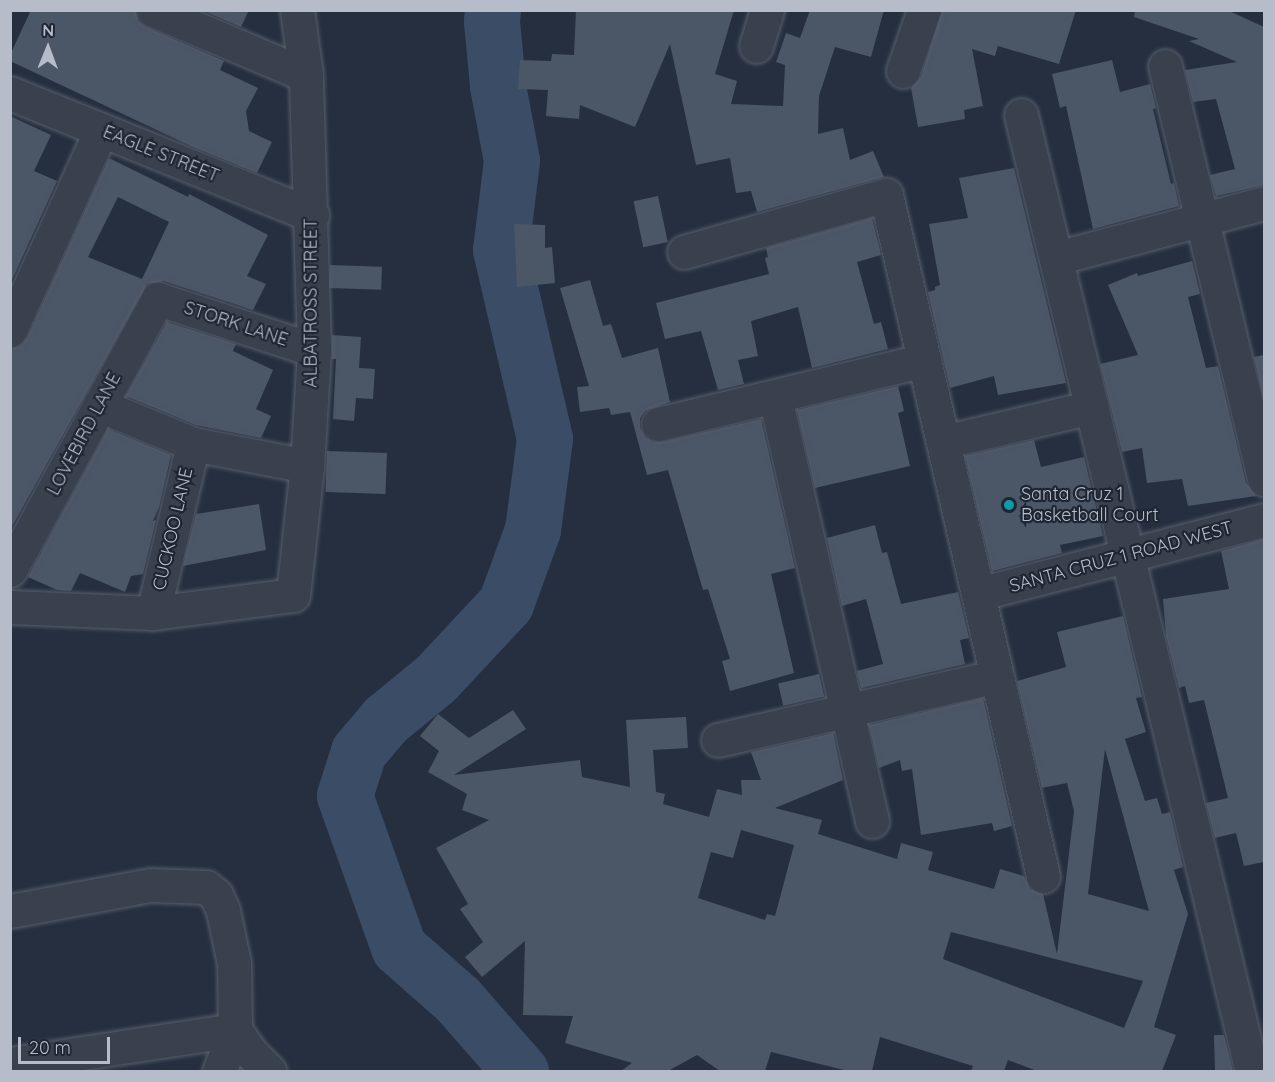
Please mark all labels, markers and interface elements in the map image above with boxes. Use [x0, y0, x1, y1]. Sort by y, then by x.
north arrow [18, 18, 78, 78]
text: N [42, 20, 54, 40]
street label: EAGLE STREET [100, 121, 222, 187]
street label: ALBATROSS STREET [300, 218, 322, 388]
street label: STORK LANE [181, 297, 291, 351]
street label: LOVEBIRD LANE [43, 369, 125, 499]
street label: CUCKOO LANE [148, 466, 198, 592]
place label: Santa Cruz 1 Basketball Court [1021, 484, 1158, 526]
marker: Santa Cruz 1 Basketball Court [1002, 498, 1016, 512]
street label: SANTA CRUZ 1 ROAD WEST [1007, 517, 1235, 597]
scale bar [21, 1025, 112, 1063]
text: 20 m [29, 1036, 71, 1059]

